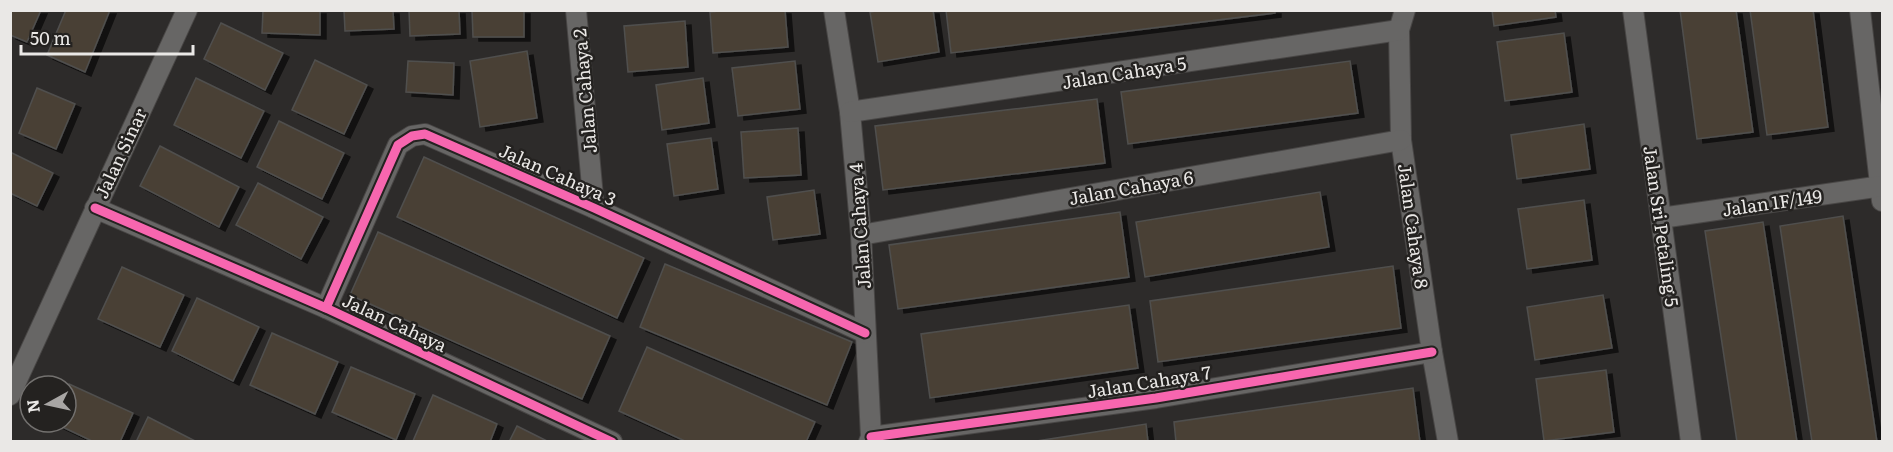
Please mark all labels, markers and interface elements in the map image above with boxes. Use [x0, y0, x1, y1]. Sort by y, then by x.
scale bar [21, 18, 194, 56]
text: 50 m [30, 24, 71, 51]
street label: Jalan Cahaya 2 [565, 27, 603, 155]
street label: Jalan Cahaya 5 [1060, 49, 1188, 95]
street label: Jalan Sinar [87, 103, 153, 203]
street label: Jalan Cahaya 3 [495, 136, 621, 212]
street label: Jalan Sri Petaling 5 [1637, 144, 1687, 308]
street label: Jalan Cahaya 4 [841, 162, 877, 290]
street label: Jalan Cahaya 8 [1392, 162, 1436, 290]
street label: Jalan Cahaya 6 [1067, 163, 1196, 211]
street label: Jalan 1F/149 [1720, 182, 1824, 222]
street label: Jalan Cahaya [338, 286, 452, 358]
street label: Jalan Cahaya 7 [1085, 358, 1213, 404]
north arrow [18, 374, 78, 434]
text: N [19, 398, 45, 415]

